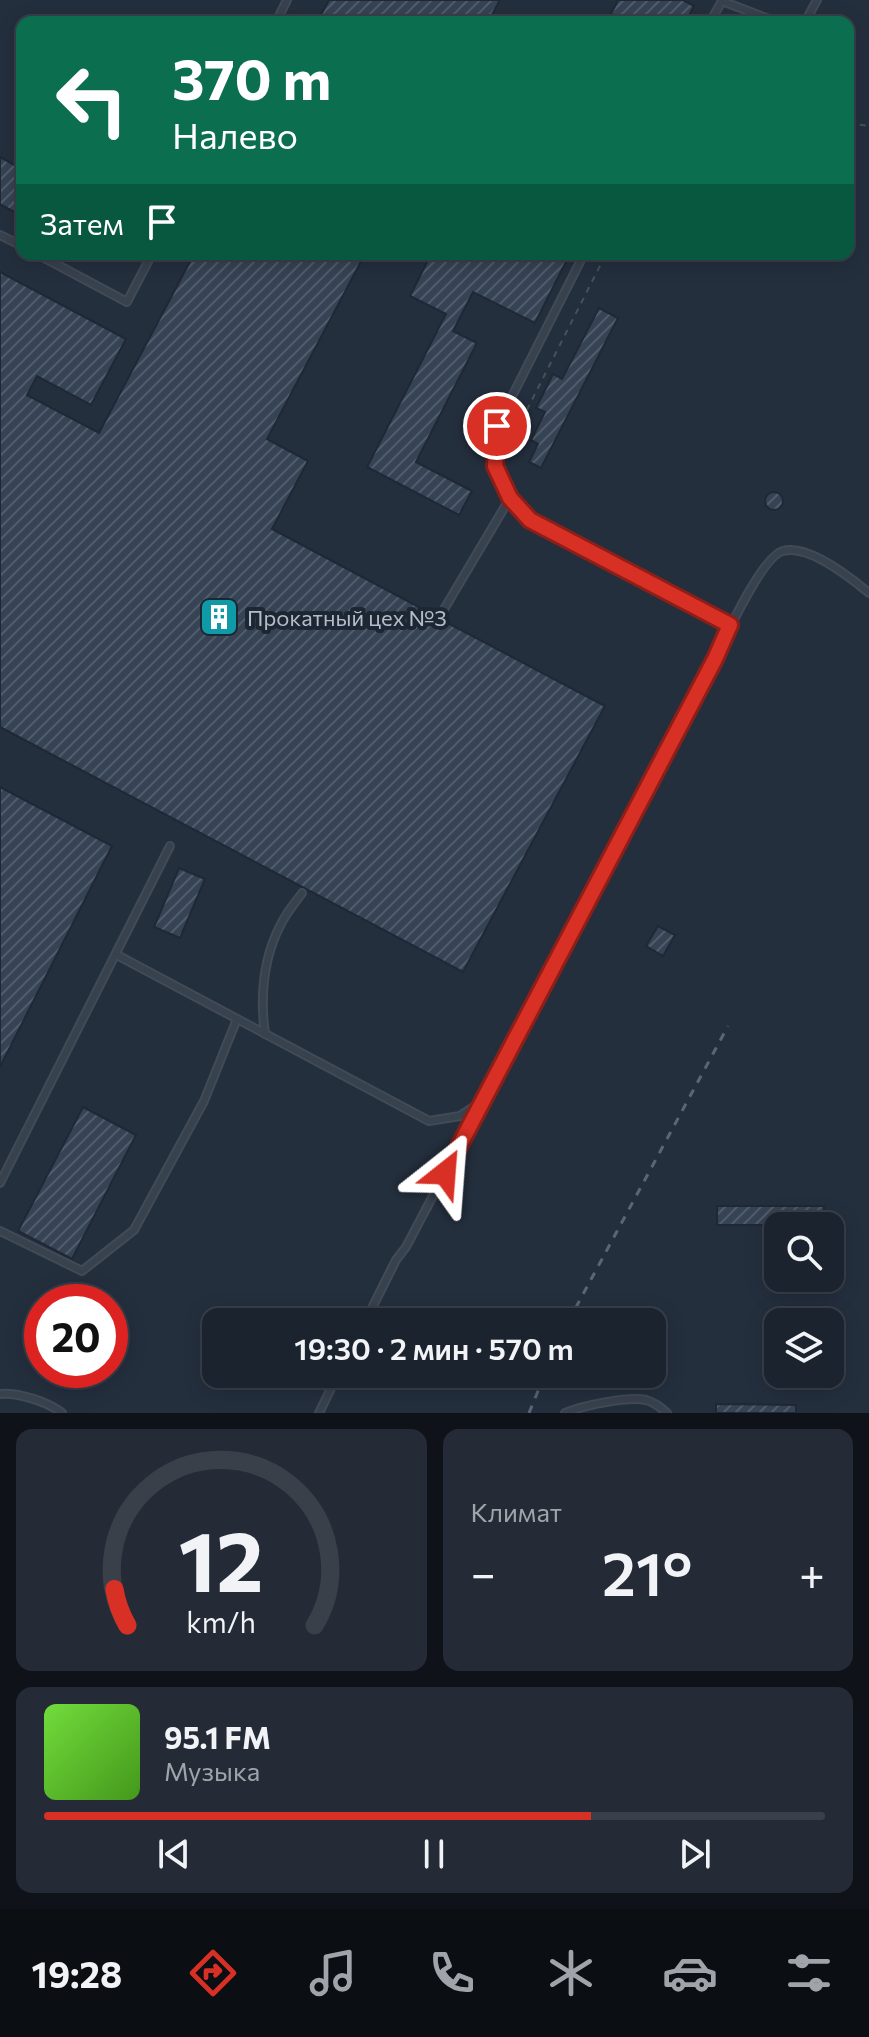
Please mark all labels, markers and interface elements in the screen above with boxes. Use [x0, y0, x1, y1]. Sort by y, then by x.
text: 370 m [172, 43, 331, 112]
icon: left [40, 48, 144, 152]
text: Налево [172, 112, 298, 156]
icon: arrive [140, 200, 184, 244]
text: Затем [40, 204, 124, 241]
pin [463, 392, 531, 460]
icon: arrive [475, 404, 519, 448]
building icon: Прокатный цех №3 [198, 596, 240, 638]
place label: Прокатный цех №3 [247, 604, 447, 631]
position arrow [403, 1131, 487, 1215]
map controls [764, 1212, 844, 1388]
button: search [764, 1212, 844, 1292]
speed limit sign: 20 [24, 1284, 128, 1388]
button: layers [764, 1308, 844, 1388]
text: 19:30 · 2 мин · 570 m [294, 1329, 574, 1366]
text: Климат [471, 1496, 562, 1527]
text: 12 [179, 1507, 264, 1609]
text: 21° [602, 1535, 693, 1608]
text: − [471, 1545, 496, 1599]
text: + [799, 1545, 825, 1599]
text: km/h [186, 1604, 256, 1639]
text: 95.1 FM [164, 1718, 271, 1755]
text: Музыка [164, 1755, 260, 1786]
icon: previous [152, 1832, 196, 1876]
icon: pause [412, 1832, 456, 1876]
icon: next [673, 1832, 717, 1876]
icon: directions [185, 1945, 241, 2001]
icon: music [305, 1945, 361, 2001]
icon: phone [424, 1945, 480, 2001]
icon: climate [543, 1945, 599, 2001]
icon: car [662, 1945, 718, 2001]
icon: filters [781, 1945, 837, 2001]
text: 19:28 [32, 1951, 122, 1995]

